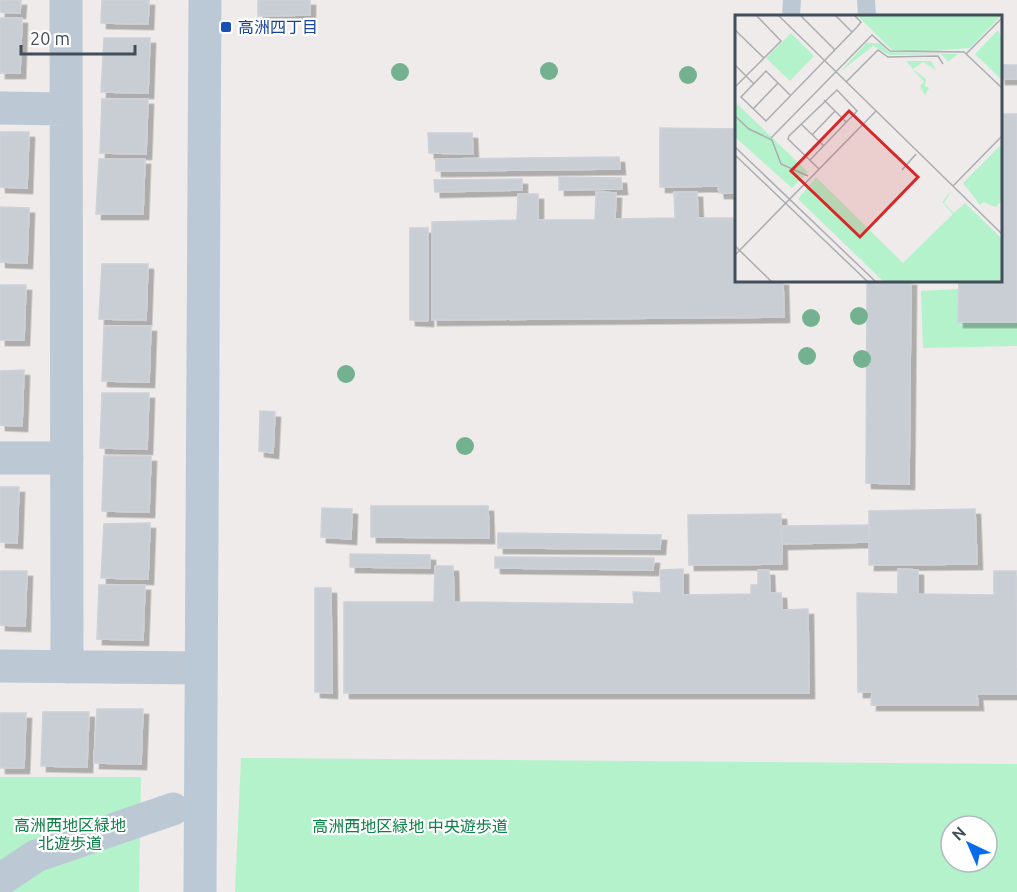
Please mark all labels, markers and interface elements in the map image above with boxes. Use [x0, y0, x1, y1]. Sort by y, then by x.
inset map [735, 15, 1002, 282]
scale bar [21, 18, 135, 56]
place label: 高洲四丁目 [238, 18, 318, 36]
marker: 高洲四丁目 [219, 20, 233, 34]
text: 20 m [30, 28, 70, 48]
north arrow [939, 814, 999, 874]
park label: 高洲西地区緑地 北遊歩道 [14, 816, 126, 852]
park label: 高洲西地区緑地 中央遊歩道 [312, 817, 508, 835]
text: N [948, 823, 969, 844]

